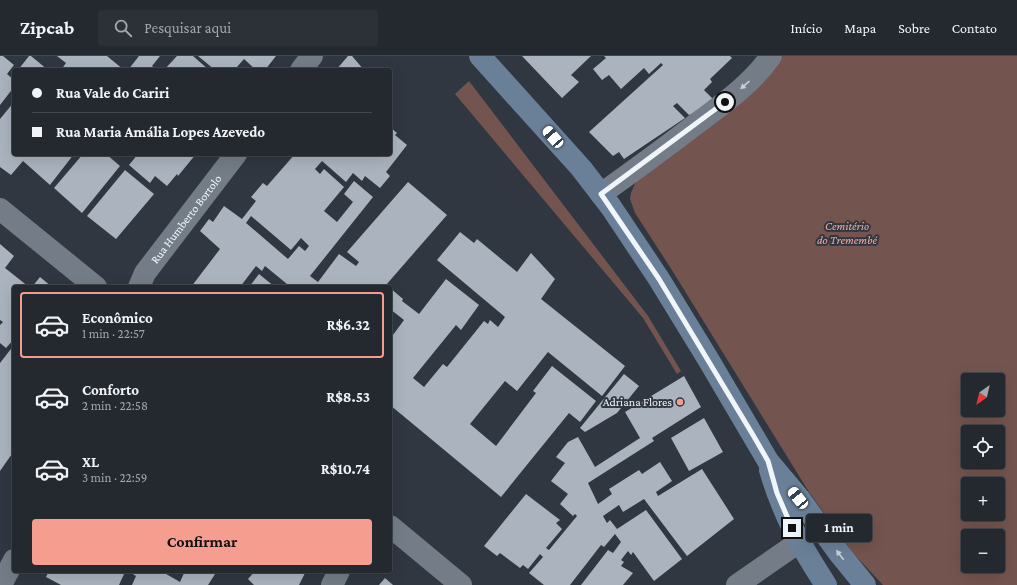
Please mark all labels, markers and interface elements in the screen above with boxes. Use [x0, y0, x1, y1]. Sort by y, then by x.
search box [98, 10, 378, 46]
text: Zipcab [20, 17, 74, 38]
icon: search [112, 17, 134, 39]
text: Pesquisar aqui [144, 20, 231, 36]
text: Início [791, 20, 822, 36]
text: Mapa [844, 20, 876, 36]
text: Sobre [898, 20, 930, 36]
text: Contato [952, 20, 997, 36]
one-way arrow [740, 80, 750, 89]
text: Rua Vale do Cariri [56, 85, 169, 101]
route start [716, 93, 734, 111]
text: Rua Maria Amália Lopes Azevedo [56, 124, 265, 140]
car [541, 124, 565, 150]
street label: Rua Humberto Bortolo [148, 172, 225, 266]
park label: Cemitério do Tremembé [817, 219, 878, 247]
icon: car [34, 307, 70, 343]
text: Econômico [82, 310, 153, 326]
text: R$6.32 [326, 317, 370, 333]
text: 1 min · 22:57 [82, 326, 145, 341]
north arrow [961, 373, 1005, 417]
map controls [961, 373, 1005, 573]
icon: car [34, 379, 70, 415]
text: Conforto [82, 382, 139, 398]
text: R$8.53 [326, 389, 370, 405]
place label: Adriana Flores [603, 395, 672, 409]
marker: Adriana Flores [675, 397, 685, 407]
text: 2 min · 22:58 [82, 398, 148, 413]
button: locate [961, 425, 1005, 469]
icon: car [34, 451, 70, 487]
text: XL [82, 454, 99, 470]
text: R$10.74 [321, 461, 370, 477]
text: 3 min · 22:59 [82, 470, 147, 485]
button: + [961, 477, 1005, 521]
car [786, 485, 810, 511]
callout: 1 min [806, 514, 872, 542]
button: Confirmar [32, 519, 372, 565]
route end [783, 519, 801, 537]
text: 1 min [824, 520, 854, 535]
button: − [961, 529, 1005, 573]
one-way arrow [836, 549, 845, 560]

